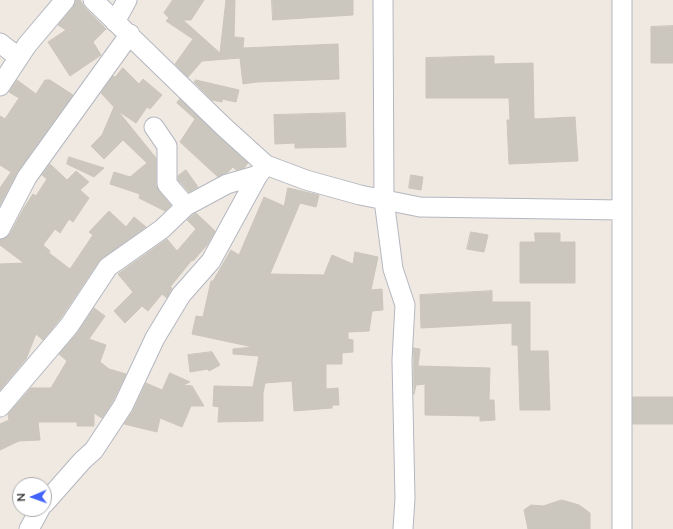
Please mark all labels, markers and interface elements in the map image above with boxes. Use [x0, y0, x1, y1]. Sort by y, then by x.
north arrow [12, 477, 52, 517]
text: N [14, 493, 27, 502]

